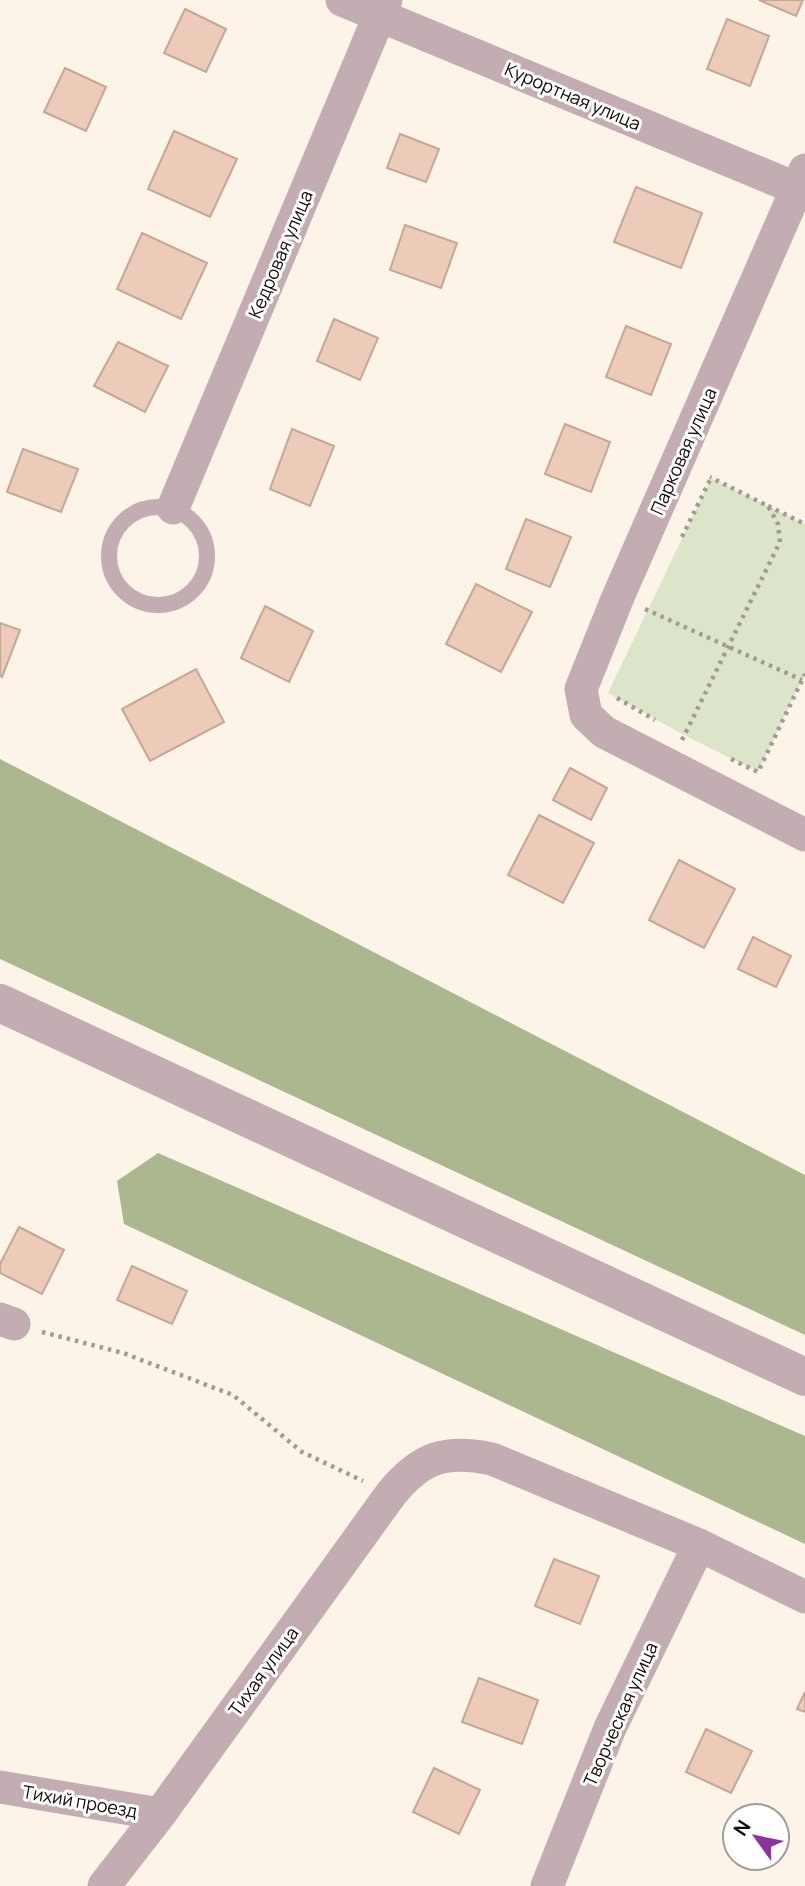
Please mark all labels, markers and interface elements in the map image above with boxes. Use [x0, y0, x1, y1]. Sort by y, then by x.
street label: Курортная улица [501, 57, 645, 135]
street label: Кедровая улица [242, 186, 318, 322]
street label: Парковая улица [644, 384, 722, 518]
street label: Тихая улица [223, 1622, 303, 1720]
street label: Творческая улица [577, 1638, 663, 1790]
street label: Тихий проезд [21, 1779, 139, 1823]
north arrow [721, 1802, 791, 1872]
text: N [727, 1815, 756, 1841]

